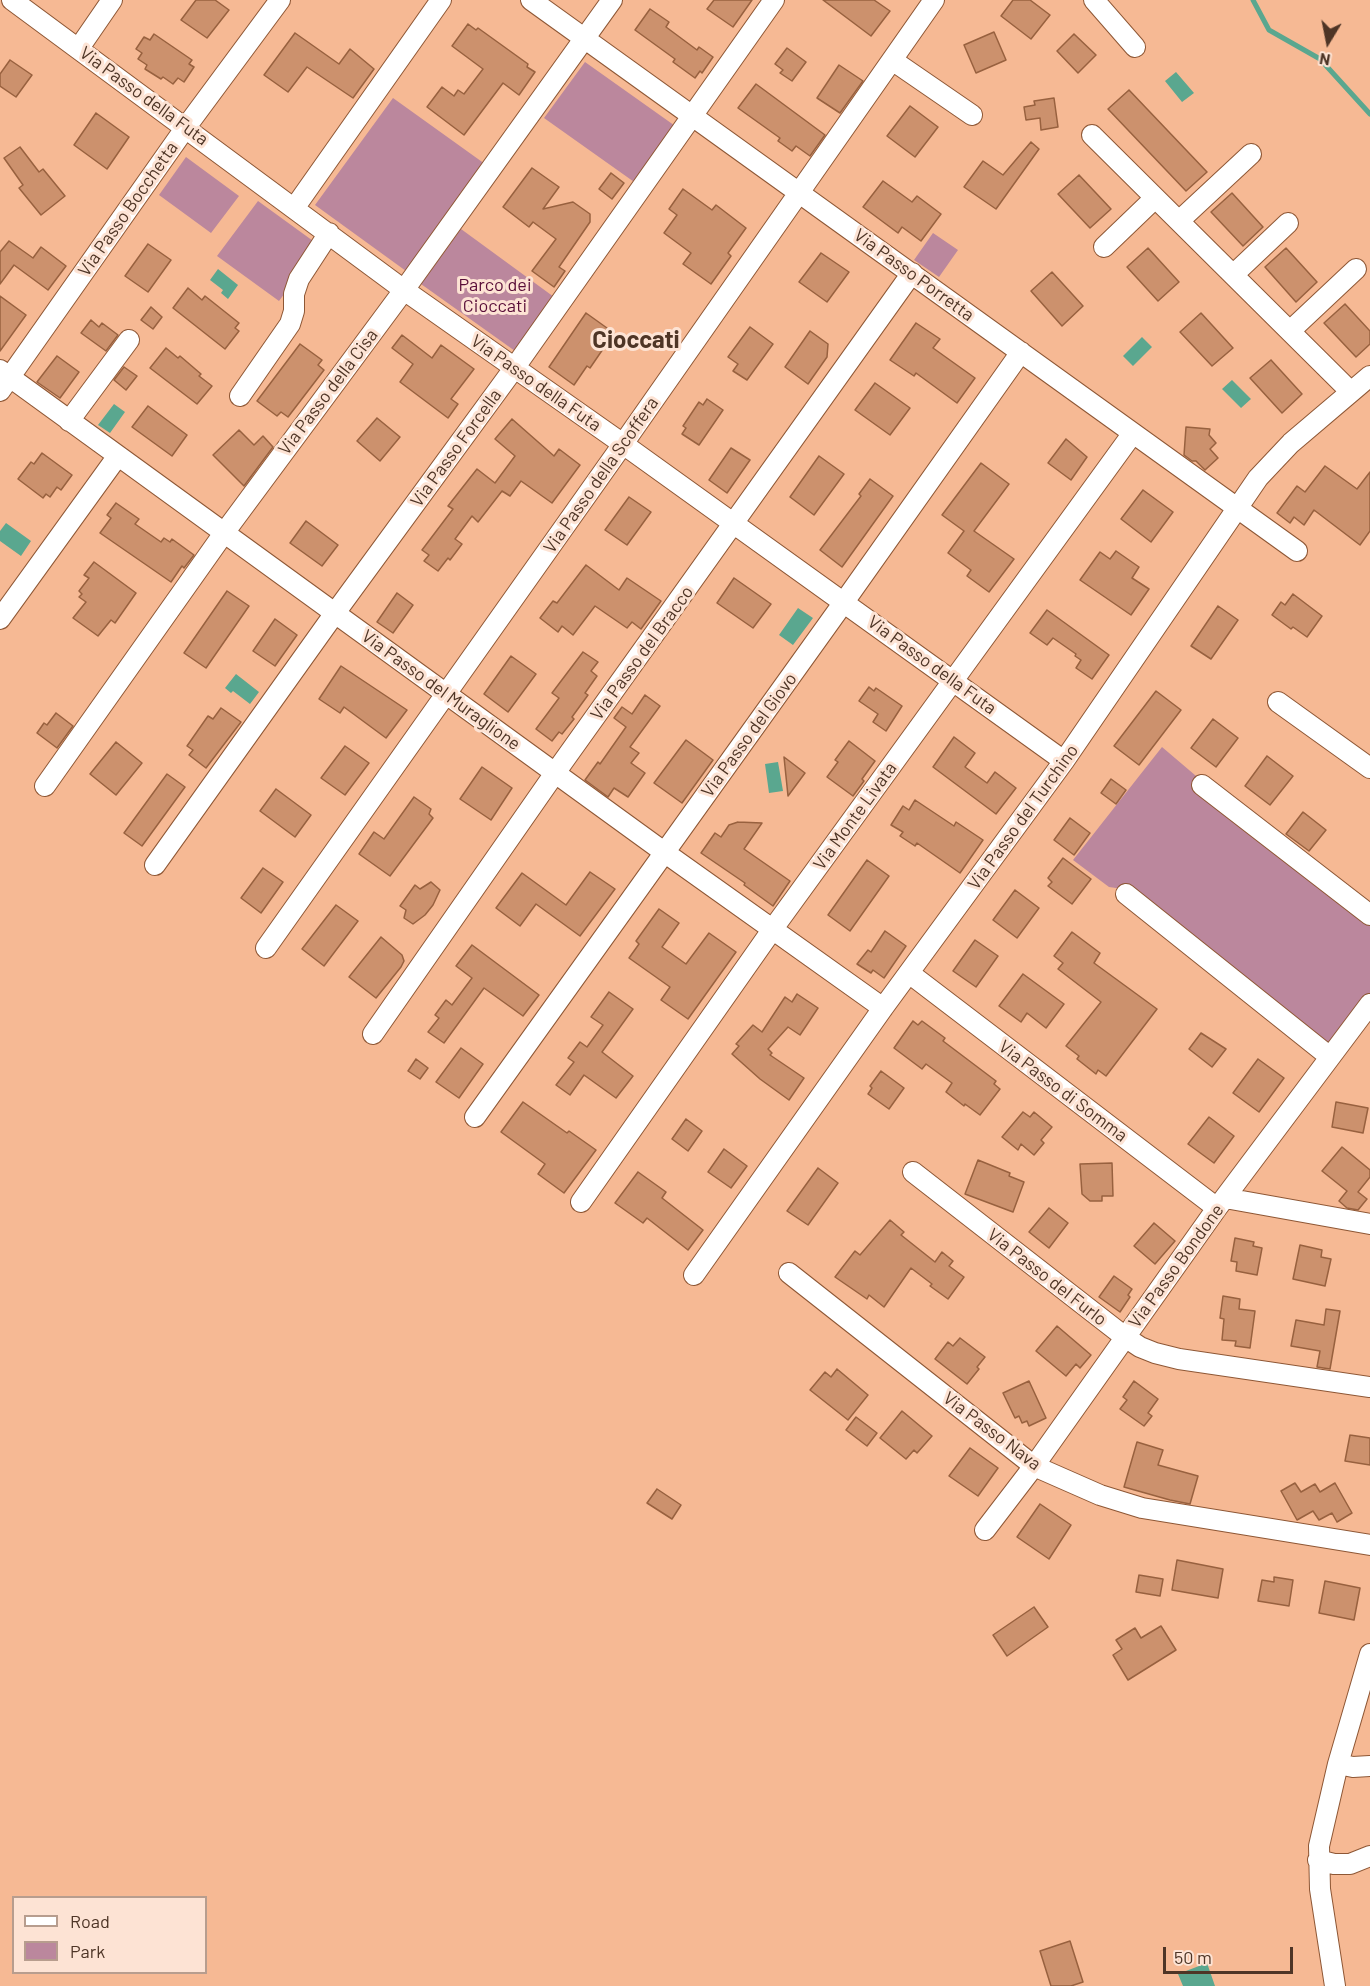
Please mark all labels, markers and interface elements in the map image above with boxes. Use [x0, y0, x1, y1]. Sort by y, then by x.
north arrow [1298, 12, 1358, 72]
street label: Via Passo della Futa [75, 42, 213, 150]
text: N [1318, 50, 1332, 70]
street label: Via Passo Bocchetta [73, 138, 183, 280]
street label: Via Passo Porretta [850, 224, 978, 326]
park label: Parco dei Cioccati [459, 274, 531, 316]
street label: Via Passo della Cisa [274, 325, 382, 459]
district label: Cioccati [592, 326, 680, 354]
street label: Via Passo della Futa [467, 330, 605, 436]
street label: Via Passo Forcella [406, 385, 506, 511]
street label: Via Passo della Scoffera [539, 393, 663, 557]
street label: Via Passo del Bracco [586, 582, 698, 724]
street label: Via Passo della Futa [863, 611, 1001, 719]
street label: Via Passo del Muraglione [357, 625, 525, 755]
street label: Via Passo del Giovo [697, 669, 801, 801]
street label: Via Passo del Turchino [963, 740, 1083, 894]
street label: Via Monte Livata [809, 758, 901, 874]
street label: Via Passo di Somma [994, 1036, 1132, 1146]
street label: Via Passo Bondone [1124, 1200, 1228, 1332]
street label: Via Passo del Furlo [983, 1224, 1111, 1330]
street label: Via Passo Nava [939, 1387, 1045, 1475]
legend [12, 1896, 207, 1974]
text: Road [70, 1910, 110, 1932]
scale bar [1166, 1935, 1296, 1973]
text: Park [70, 1940, 105, 1962]
text: 50 m [1174, 1946, 1212, 1968]

